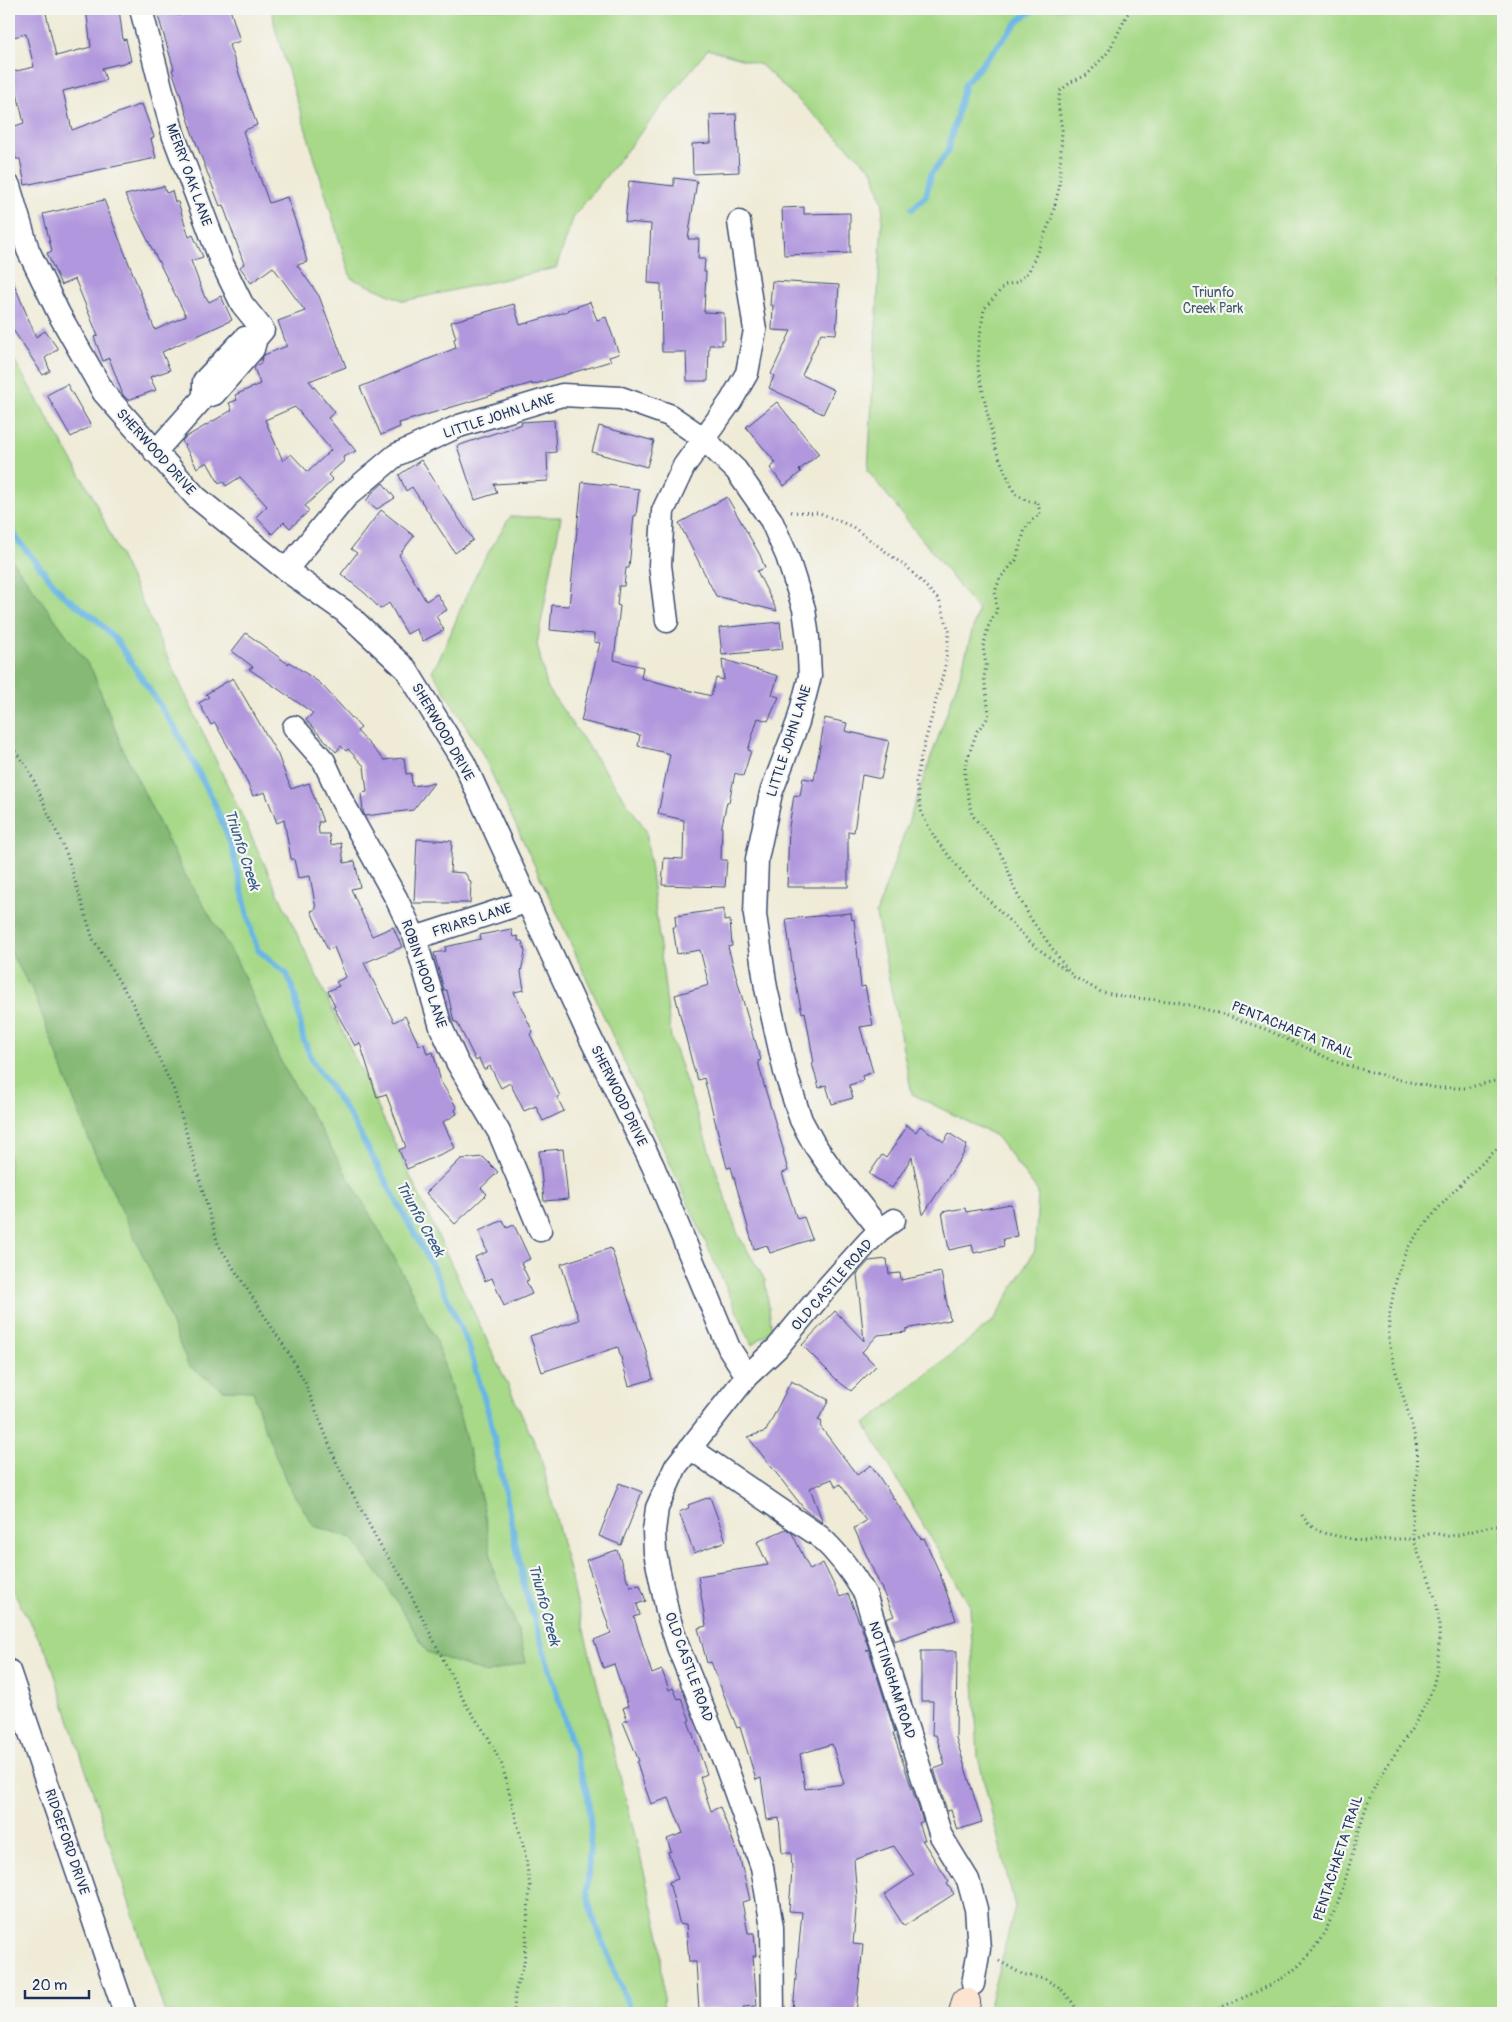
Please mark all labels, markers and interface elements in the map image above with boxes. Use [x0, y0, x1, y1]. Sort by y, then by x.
street label: MERRY OAK LANE [163, 121, 215, 229]
park label: Triunfo Creek Park [1183, 284, 1243, 317]
street label: LITTLE JOHN LANE [441, 390, 557, 442]
street label: SHERWOOD DRIVE [113, 405, 199, 499]
street label: SHERWOOD DRIVE [408, 680, 478, 784]
street label: LITTLE JOHN LANE [763, 683, 815, 799]
water label: Triunfo Creek [220, 807, 265, 894]
street label: FRIARS LANE [430, 899, 514, 941]
street label: ROBIN HOOD LANE [397, 918, 451, 1030]
street label: PENTACHAETA TRAIL [1229, 998, 1357, 1063]
street label: SHERWOOD DRIVE [587, 1043, 651, 1149]
water label: Triunfo Creek [391, 1178, 449, 1262]
street label: OLD CASTLE ROAD [788, 1236, 876, 1334]
water label: Triunfo Creek [524, 1562, 564, 1650]
street label: OLD CASTLE ROAD [661, 1610, 717, 1724]
street label: NOTTINGHAM ROAD [865, 1619, 919, 1741]
street label: RIDGEFORD DRIVE [41, 1787, 93, 1897]
street label: PENTACHAETA TRAIL [1310, 1793, 1366, 1923]
scale bar [25, 1967, 89, 1999]
text: 20 m [32, 1976, 67, 1995]

